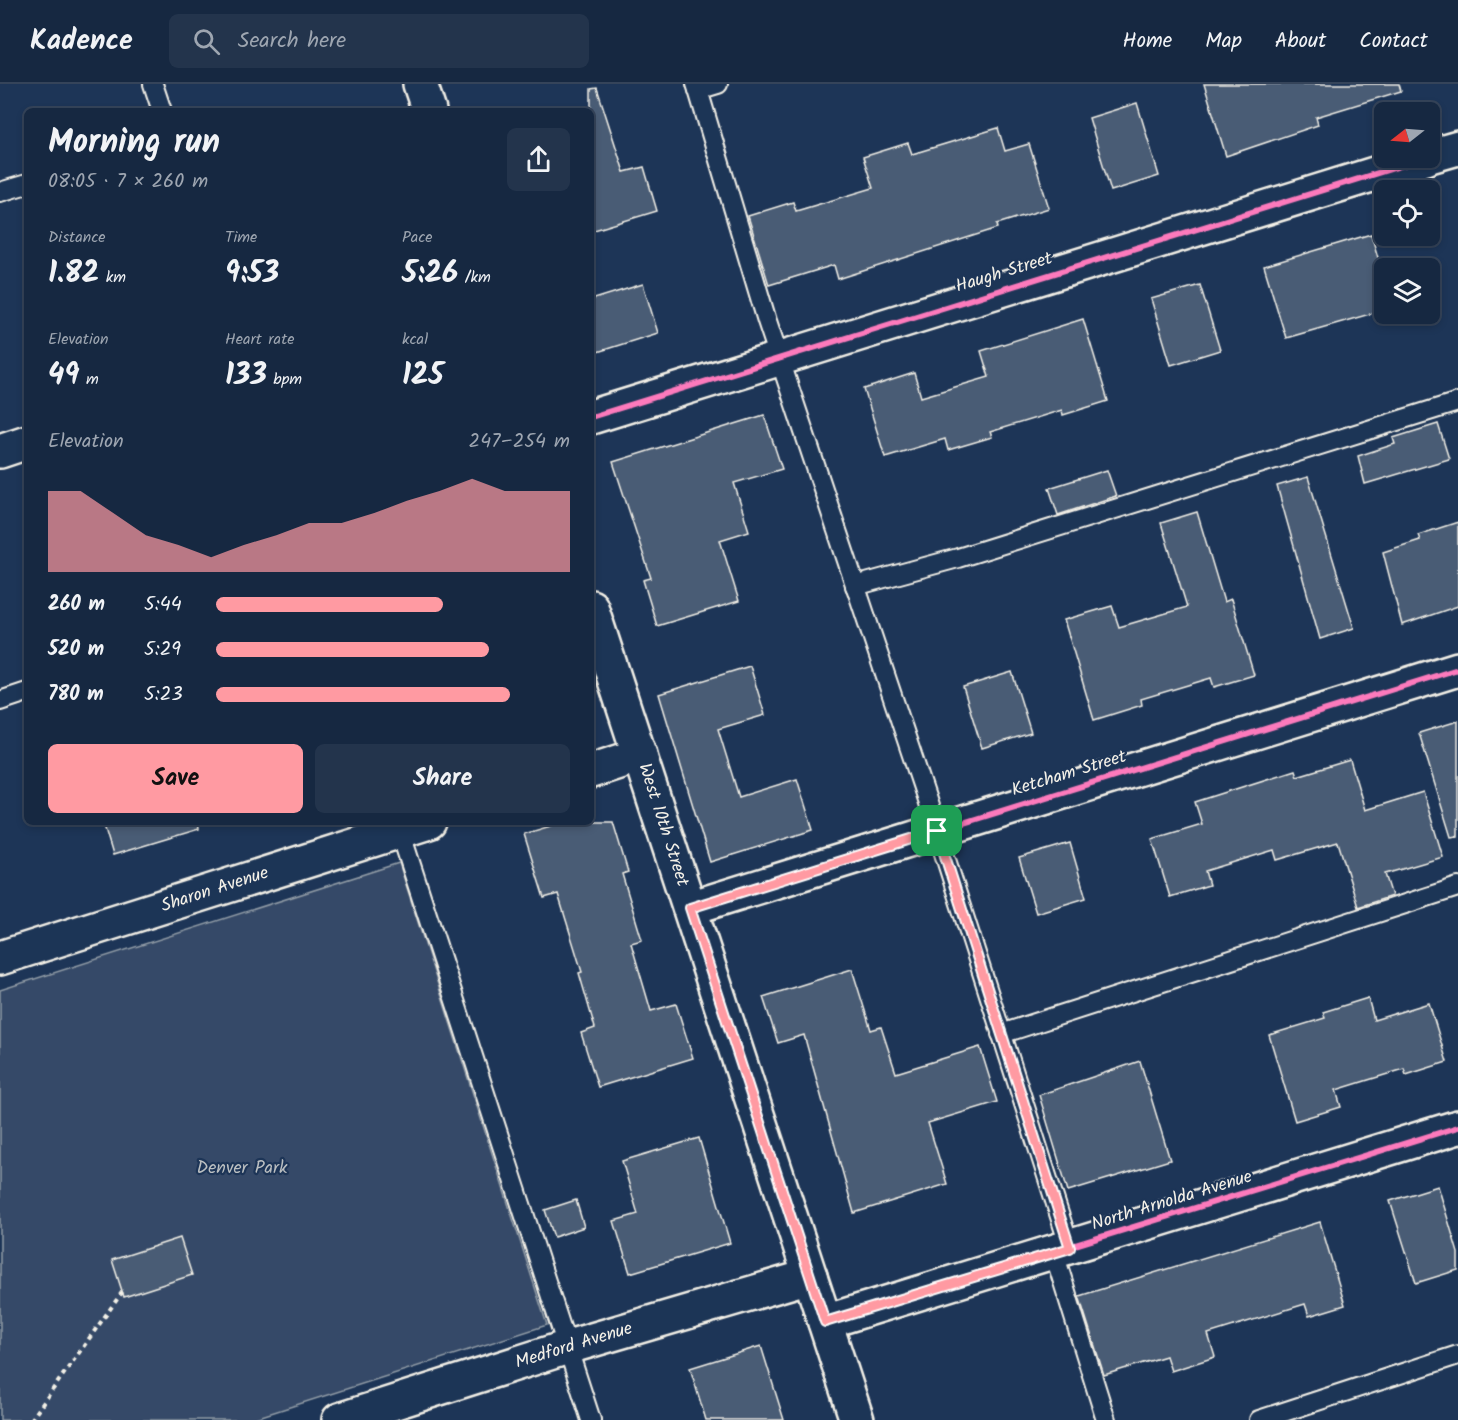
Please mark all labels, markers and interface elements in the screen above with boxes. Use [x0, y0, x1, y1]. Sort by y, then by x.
search box [169, 14, 589, 68]
text: Kadence [30, 19, 133, 64]
text: Search here [238, 24, 346, 59]
icon: search [190, 25, 223, 58]
text: Home [1123, 25, 1172, 58]
text: Map [1205, 25, 1242, 58]
text: About [1275, 25, 1326, 58]
text: Contact [1359, 25, 1428, 58]
north arrow [1374, 102, 1440, 168]
map controls [1374, 102, 1440, 324]
text: Morning run [48, 117, 220, 170]
button: share [507, 128, 570, 191]
text: 08:05 · 7 × 260 m [48, 166, 208, 198]
button: locate [1374, 180, 1440, 246]
text: Distance [48, 225, 106, 250]
text: Time [225, 225, 257, 250]
text: Pace [402, 225, 433, 250]
street label: Haugh Street [952, 244, 1057, 302]
text: 1.82 [48, 250, 99, 298]
text: 9:53 [225, 250, 279, 298]
text: 5:26 [402, 250, 458, 298]
button: layers [1374, 258, 1440, 324]
text: km [99, 265, 126, 290]
text: /km [458, 265, 491, 290]
text: Elevation [48, 327, 109, 352]
text: Heart rate [225, 327, 295, 352]
text: kcal [402, 327, 428, 352]
text: 49 [48, 352, 80, 400]
text: 133 [225, 352, 267, 400]
text: 125 [402, 352, 444, 400]
text: m [80, 367, 99, 392]
text: bpm [267, 367, 302, 392]
text: Elevation [48, 426, 124, 458]
text: 247–254 m [469, 426, 570, 458]
text: 260 m [48, 589, 105, 621]
text: 5:44 [144, 589, 182, 621]
text: 520 m [48, 634, 104, 666]
text: 5:29 [144, 634, 181, 666]
text: 780 m [48, 679, 104, 711]
text: 5:23 [144, 679, 183, 711]
street label: Ketcham Street [1008, 742, 1131, 805]
button: Save [48, 744, 303, 813]
button: Share [315, 744, 570, 813]
street label: West 10th Street [629, 760, 697, 891]
pin [911, 805, 962, 856]
icon: arrive [920, 814, 953, 847]
street label: Sharon Avenue [157, 859, 273, 921]
park label: Denver Park [197, 1154, 288, 1183]
street label: North Arnolda Avenue [1088, 1163, 1256, 1239]
street label: Medford Avenue [512, 1314, 636, 1378]

